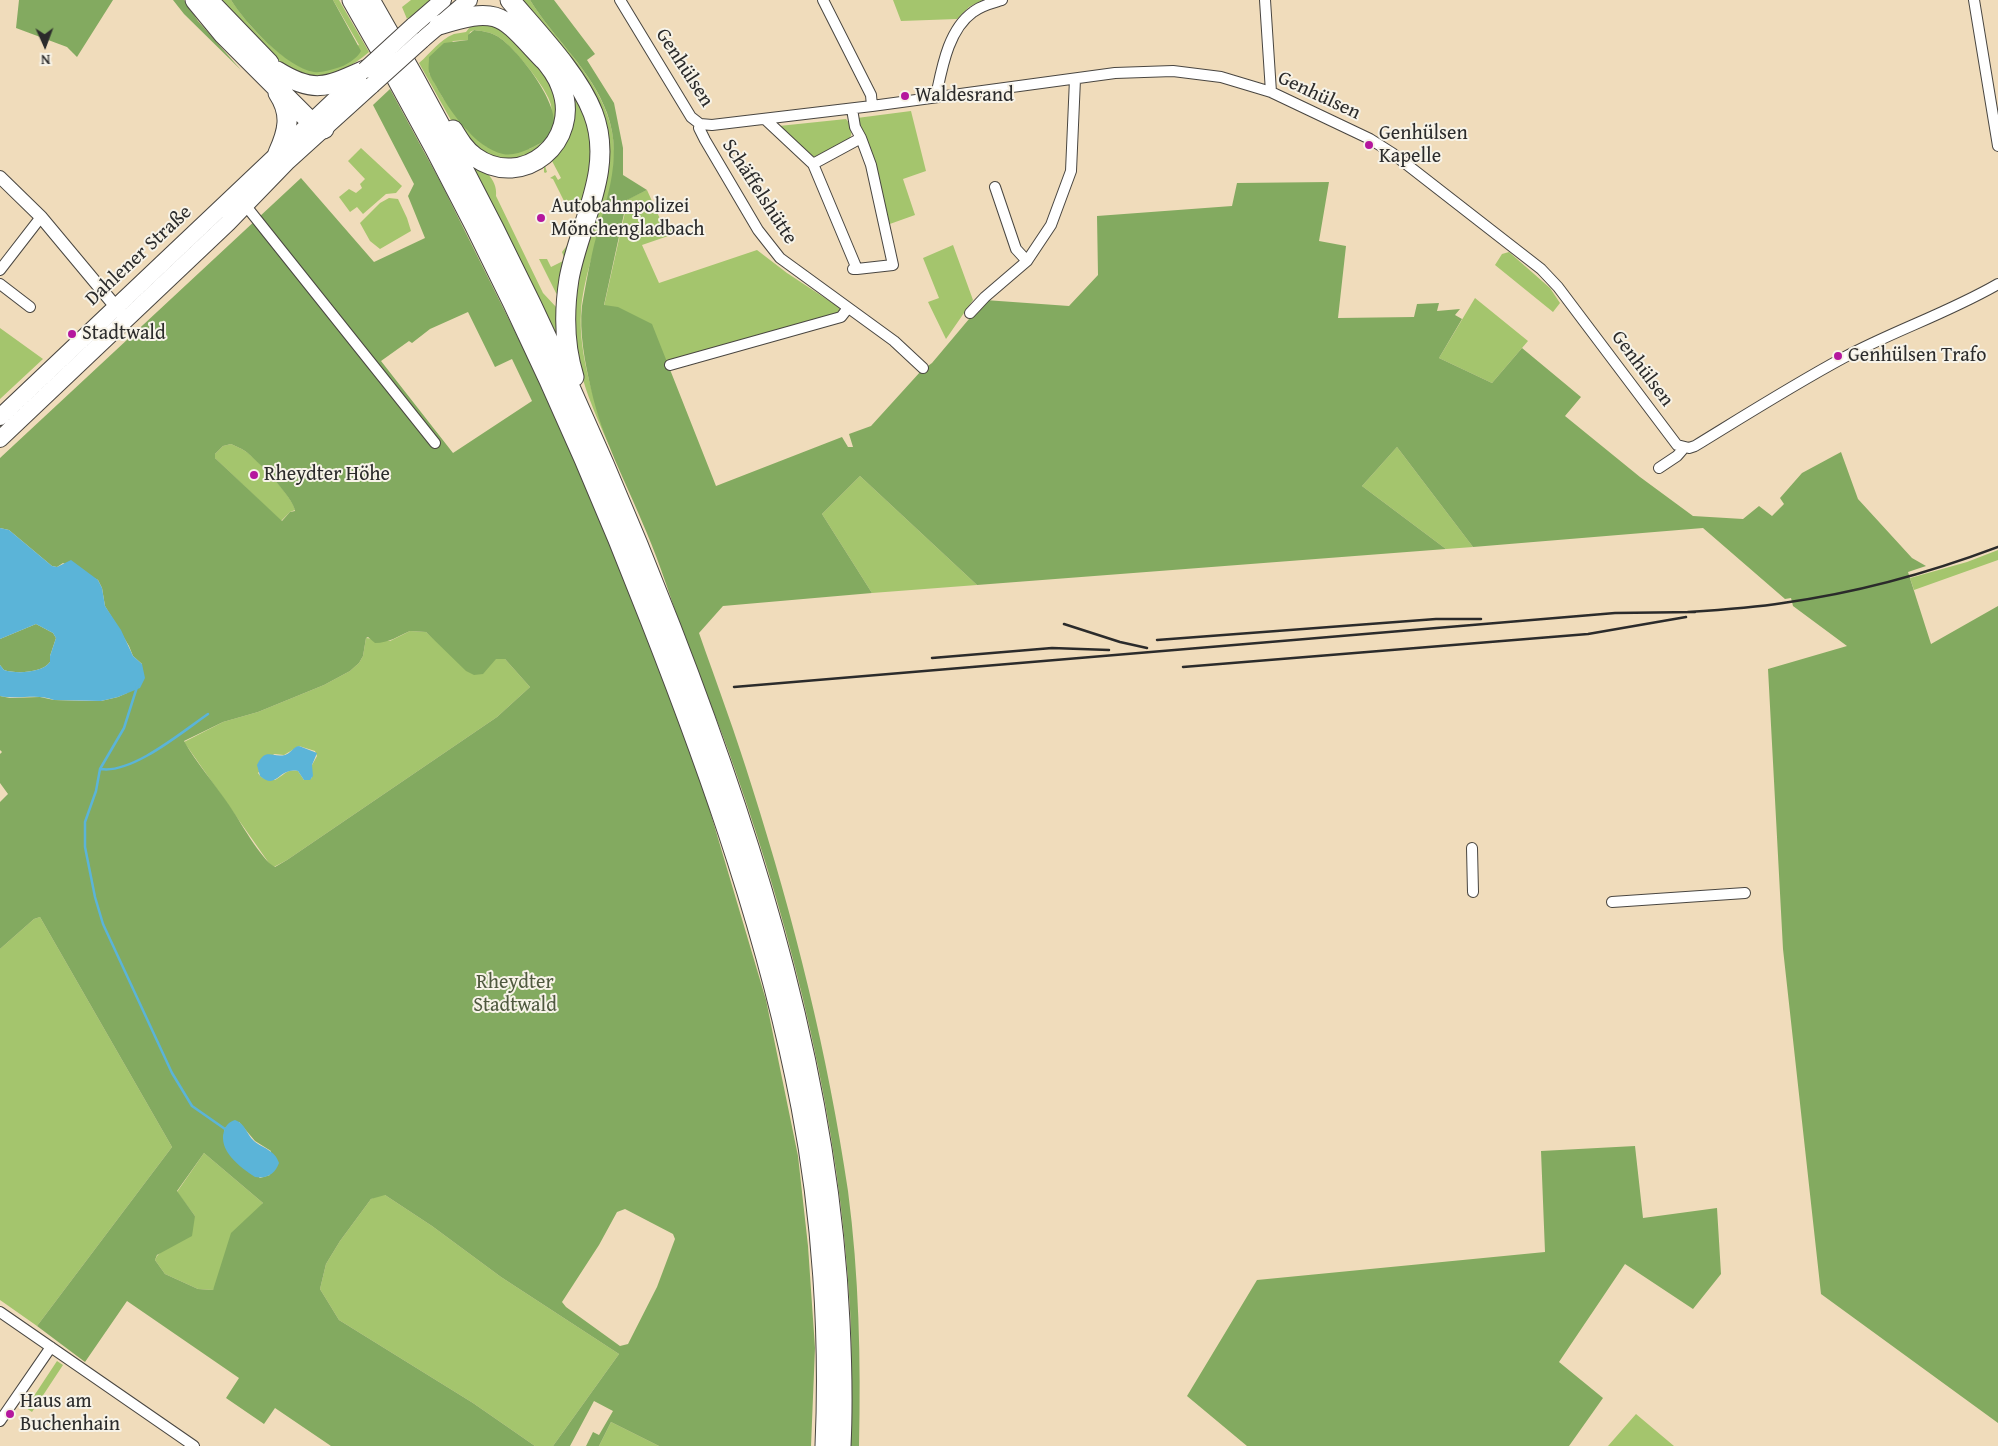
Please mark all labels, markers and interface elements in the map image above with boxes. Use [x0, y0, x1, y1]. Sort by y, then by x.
north arrow [20, 20, 70, 70]
street label: Genhülsen [650, 24, 718, 112]
text: N [41, 50, 51, 70]
street label: Genhülsen [1274, 66, 1364, 126]
place label: Waldesrand [915, 84, 1014, 108]
marker: Waldesrand [899, 90, 911, 102]
place label: Genhülsen Kapelle [1379, 122, 1468, 169]
street label: Schäffelshütte [716, 135, 802, 249]
marker: Genhülsen Kapelle [1363, 139, 1375, 151]
place label: Autobahnpolizei Mönchengladbach [551, 195, 705, 242]
street label: Dahlener Straße [81, 201, 197, 311]
marker: Autobahnpolizei Mönchengladbach [535, 212, 547, 224]
place label: Stadtwald [82, 322, 166, 346]
street label: Genhülsen [1606, 326, 1678, 412]
marker: Stadtwald [66, 328, 78, 340]
place label: Genhülsen Trafo [1848, 344, 1986, 368]
marker: Genhülsen Trafo [1832, 350, 1844, 362]
place label: Rheydter Höhe [264, 463, 390, 487]
marker: Rheydter Höhe [248, 469, 260, 481]
park label: Rheydter Stadtwald [473, 971, 557, 1018]
place label: Haus am Buchenhain [20, 1390, 120, 1437]
marker: Haus am Buchenhain [4, 1408, 16, 1420]

